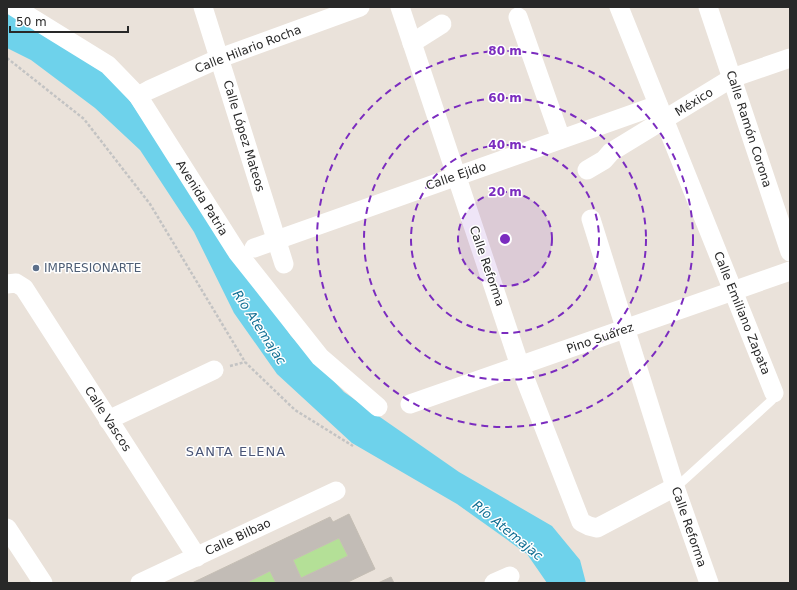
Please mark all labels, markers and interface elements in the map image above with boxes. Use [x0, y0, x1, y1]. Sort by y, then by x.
scale bar [10, 8, 128, 34]
text: 50 m [16, 15, 47, 29]
street label: Calle Hilario Rocha [193, 22, 303, 76]
text: 80 m [488, 44, 522, 58]
street label: Calle Ramón Corona [723, 69, 775, 189]
street label: Calle López Mateos [220, 79, 268, 193]
street label: México [673, 85, 715, 119]
text: 60 m [488, 91, 522, 105]
text: 40 m [488, 138, 522, 152]
street label: Avenida Patria [173, 158, 231, 238]
street label: Calle Ejido [424, 159, 488, 193]
text: 20 m [488, 185, 522, 199]
street label: Calle Reforma [467, 224, 507, 308]
centre of rings [498, 232, 512, 246]
street label: Calle Emiliano Zapata [711, 249, 773, 377]
place label: IMPRESIONARTE [44, 261, 141, 275]
marker: IMPRESIONARTE [31, 263, 41, 273]
water label: Río Atemajac [230, 287, 289, 367]
street label: Pino Suárez [565, 320, 635, 356]
street label: Calle Vascos [82, 384, 134, 454]
district label: SANTA ELENA [186, 444, 286, 459]
street label: Calle Reforma [669, 485, 709, 569]
water label: Río Atemajac [470, 497, 546, 563]
street label: Calle Bilbao [203, 516, 273, 558]

